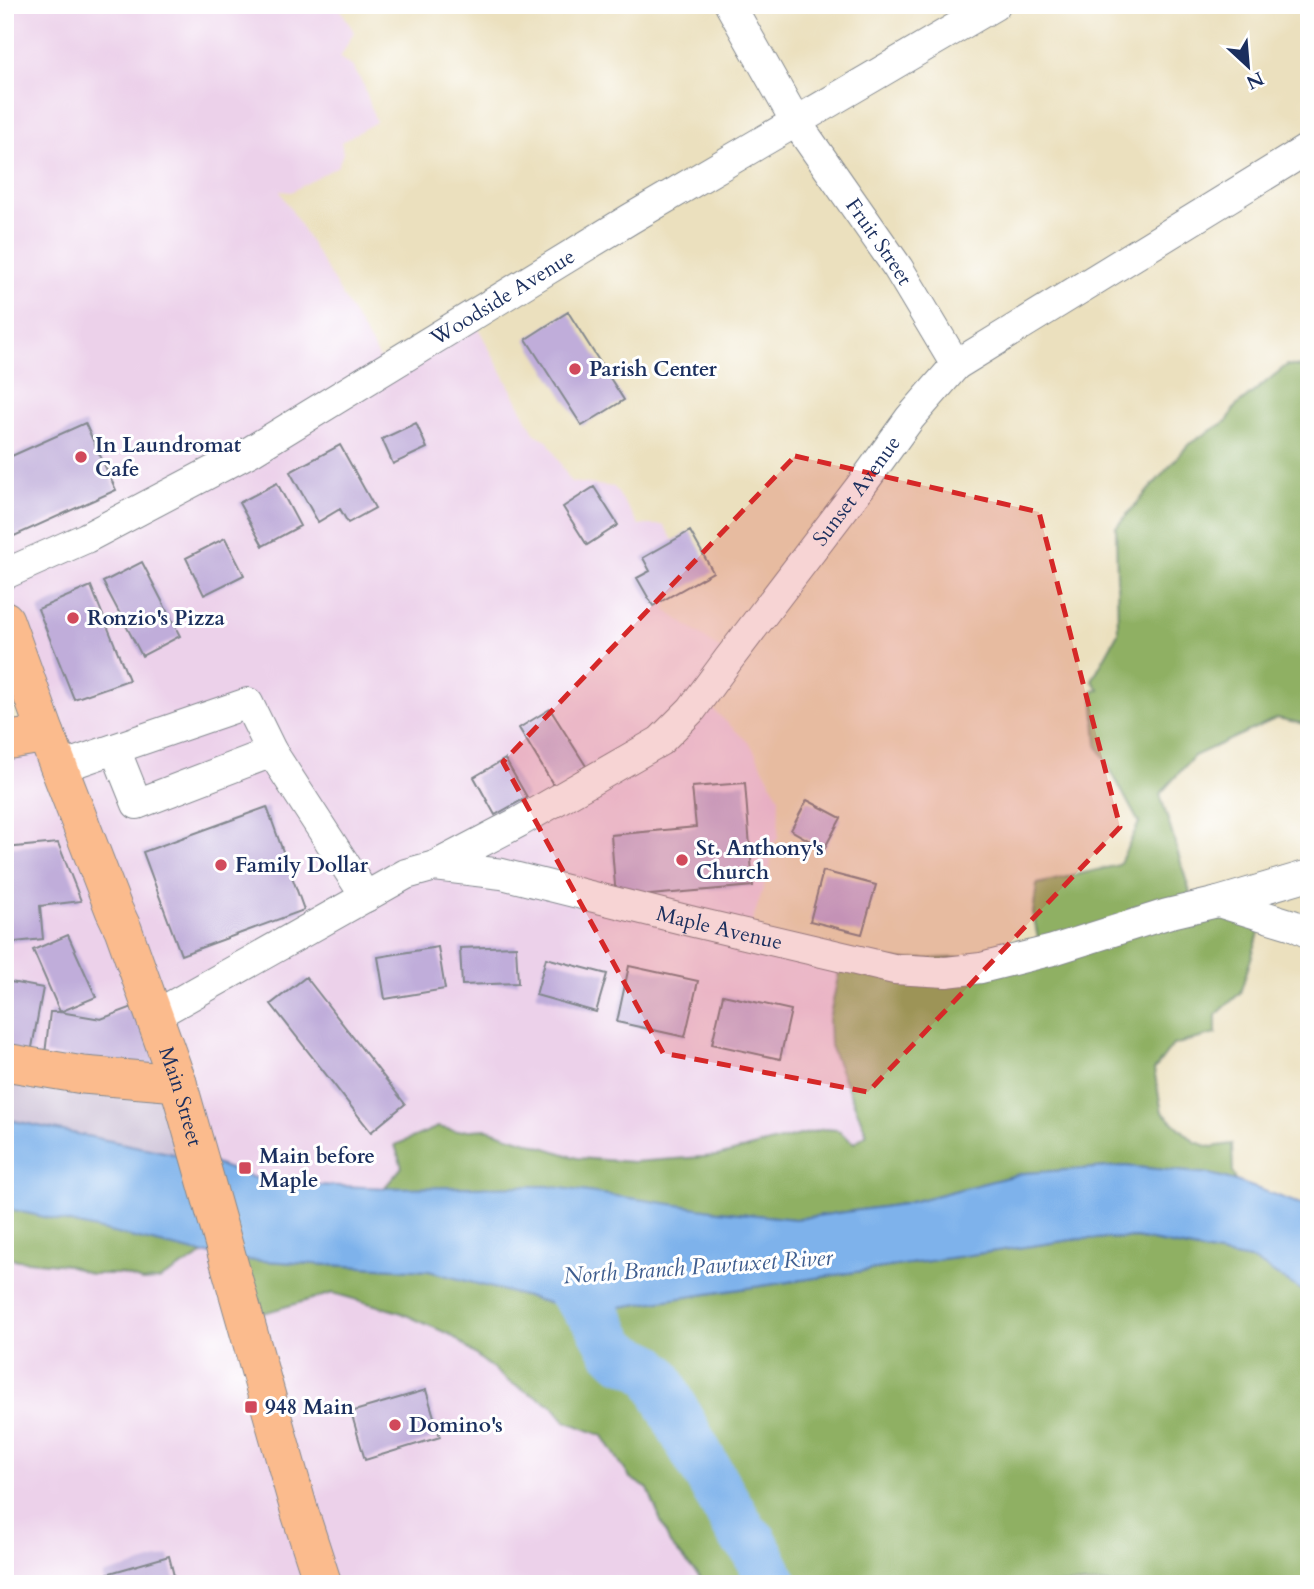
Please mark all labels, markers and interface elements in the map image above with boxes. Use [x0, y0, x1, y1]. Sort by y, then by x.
north arrow [1212, 32, 1282, 102]
text: N [1241, 65, 1268, 96]
street label: Fruit Street [839, 192, 919, 291]
street label: Woodside Avenue [424, 242, 580, 353]
place label: Parish Center [589, 355, 718, 384]
marker: Parish Center [567, 361, 583, 377]
street label: Sunset Avenue [806, 430, 908, 552]
place label: In Laundromat Cafe [95, 431, 242, 484]
marker: In Laundromat Cafe [73, 449, 89, 465]
place label: Ronzio's Pizza [87, 604, 225, 633]
marker: Ronzio's Pizza [65, 610, 81, 626]
place label: St. Anthony's Church [696, 834, 824, 887]
place label: Family Dollar [235, 851, 369, 880]
marker: St. Anthony's Church [674, 852, 690, 868]
marker: Family Dollar [213, 857, 229, 873]
street label: Maple Avenue [653, 899, 785, 957]
street label: Main Street [151, 1043, 209, 1150]
place label: Main before Maple [259, 1142, 375, 1195]
marker: Main before Maple [237, 1160, 253, 1176]
water label: North Branch Pawtuxet River [562, 1242, 835, 1291]
place label: 948 Main [265, 1393, 354, 1422]
marker: 948 Main [243, 1399, 259, 1415]
place label: Domino's [409, 1411, 503, 1440]
marker: Domino's [387, 1417, 403, 1433]

